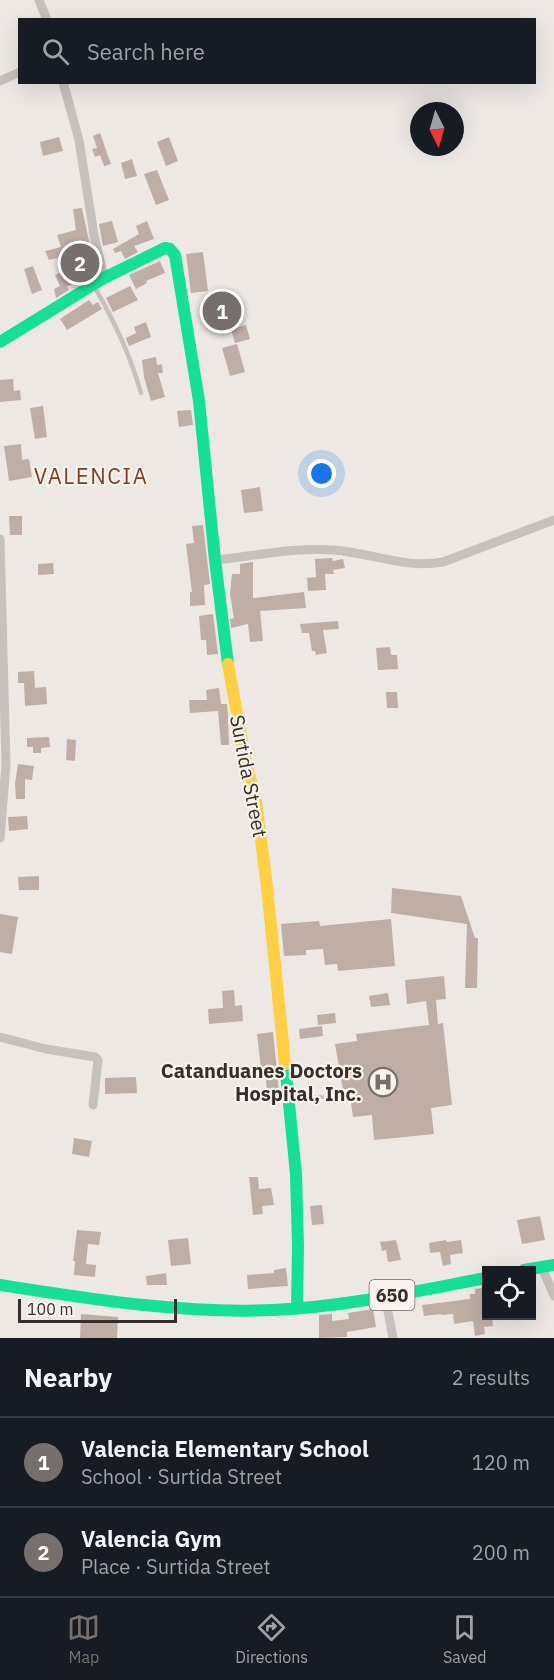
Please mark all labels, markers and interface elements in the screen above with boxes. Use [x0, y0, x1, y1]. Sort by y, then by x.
search box [18, 18, 536, 84]
icon: search [39, 35, 72, 68]
text: Search here [87, 37, 205, 66]
north arrow [410, 102, 464, 156]
pin: 2 [60, 240, 100, 286]
pin: 1 [202, 288, 242, 334]
your location [307, 459, 336, 488]
district label: VALENCIA [34, 461, 148, 490]
street label: Surtida Street [224, 712, 274, 840]
place label: Catanduanes Doctors Hospital, Inc. [161, 1057, 362, 1107]
hospital icon: Catanduanes Doctors Hospital, Inc. [367, 1066, 399, 1098]
map controls [482, 1266, 536, 1320]
button: locate [482, 1266, 536, 1320]
road number: 650 [370, 1280, 414, 1310]
scale bar [18, 1296, 177, 1324]
text: 100 m [27, 1299, 74, 1319]
text: Nearby [24, 1360, 112, 1394]
text: 2 results [452, 1364, 530, 1391]
text: Valencia Elementary School [81, 1434, 369, 1463]
text: 1 [38, 1449, 50, 1476]
text: 120 m [472, 1449, 530, 1476]
text: School · Surtida Street [81, 1463, 282, 1490]
text: Valencia Gym [81, 1524, 222, 1553]
text: 2 [38, 1539, 50, 1566]
text: 200 m [472, 1539, 530, 1566]
text: Place · Surtida Street [81, 1553, 270, 1580]
tab: Map [67, 1611, 100, 1667]
tab: Directions [235, 1611, 308, 1667]
tab: Saved [443, 1611, 487, 1667]

